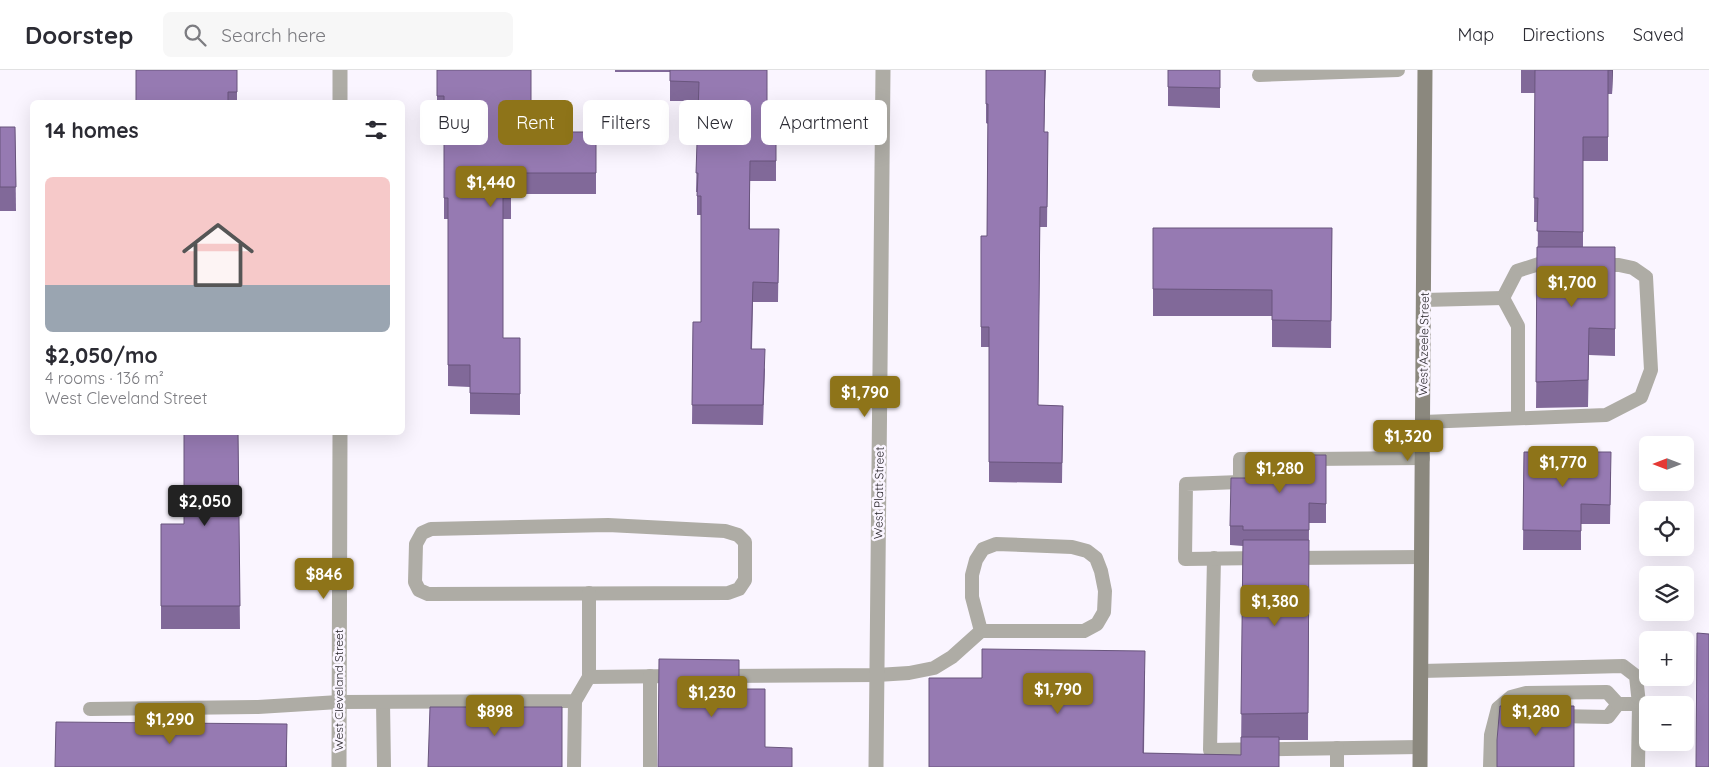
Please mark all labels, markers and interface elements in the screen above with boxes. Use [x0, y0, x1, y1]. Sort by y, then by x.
search box [163, 12, 513, 57]
text: Doorstep [25, 20, 133, 50]
icon: search [181, 21, 209, 49]
text: Search here [221, 23, 326, 47]
text: Map [1457, 23, 1494, 46]
text: Directions [1522, 23, 1605, 46]
text: Saved [1633, 23, 1684, 46]
chip: Buy [420, 100, 488, 145]
chip: Rent [498, 100, 573, 145]
chip: Filters [583, 100, 669, 145]
chip: New [679, 100, 751, 145]
chip: Apartment [761, 100, 887, 145]
icon: filters [362, 116, 390, 144]
text: 14 homes [45, 117, 139, 143]
pin: $1,440 [450, 166, 532, 208]
text: $1,440 [467, 172, 515, 192]
icon: home [173, 210, 263, 300]
pin: $1,700 [1531, 266, 1613, 308]
text: $1,700 [1548, 272, 1596, 292]
street label: West Azeele Street [1415, 292, 1432, 396]
text: $2,050/mo [45, 342, 158, 368]
text: 4 rooms · 136 m² [45, 368, 164, 388]
pin: $1,790 [824, 376, 906, 418]
text: $1,790 [841, 382, 889, 402]
text: West Cleveland Street [45, 388, 207, 408]
pin: $1,320 [1367, 420, 1449, 462]
text: $1,320 [1384, 426, 1432, 446]
north arrow [1639, 436, 1694, 491]
map controls [1639, 436, 1694, 751]
pin: $1,770 [1522, 446, 1604, 488]
street label: West Platt Street [870, 447, 887, 539]
pin: $1,280 [1239, 452, 1321, 494]
text: $1,770 [1539, 452, 1587, 472]
text: $1,280 [1256, 458, 1304, 478]
pin: $2,050 [164, 484, 246, 527]
text: $2,050 [179, 491, 231, 511]
button: locate [1639, 501, 1694, 556]
pin: $846 [294, 558, 354, 600]
text: $846 [306, 564, 342, 584]
button: layers [1639, 566, 1694, 621]
pin: $1,380 [1234, 584, 1316, 627]
text: $1,380 [1251, 591, 1299, 611]
street label: West Cleveland Street [331, 629, 346, 751]
button: + [1639, 631, 1694, 686]
pin: $1,790 [1017, 672, 1099, 715]
pin: $1,230 [671, 676, 753, 718]
text: $1,790 [1034, 679, 1082, 699]
text: $1,230 [688, 682, 736, 702]
pin: $898 [465, 694, 525, 737]
pin: $1,280 [1495, 694, 1577, 737]
button: − [1639, 696, 1694, 751]
text: $898 [477, 701, 513, 721]
text: $1,280 [1512, 701, 1560, 721]
pin: $1,290 [129, 702, 211, 745]
text: $1,290 [146, 709, 194, 729]

